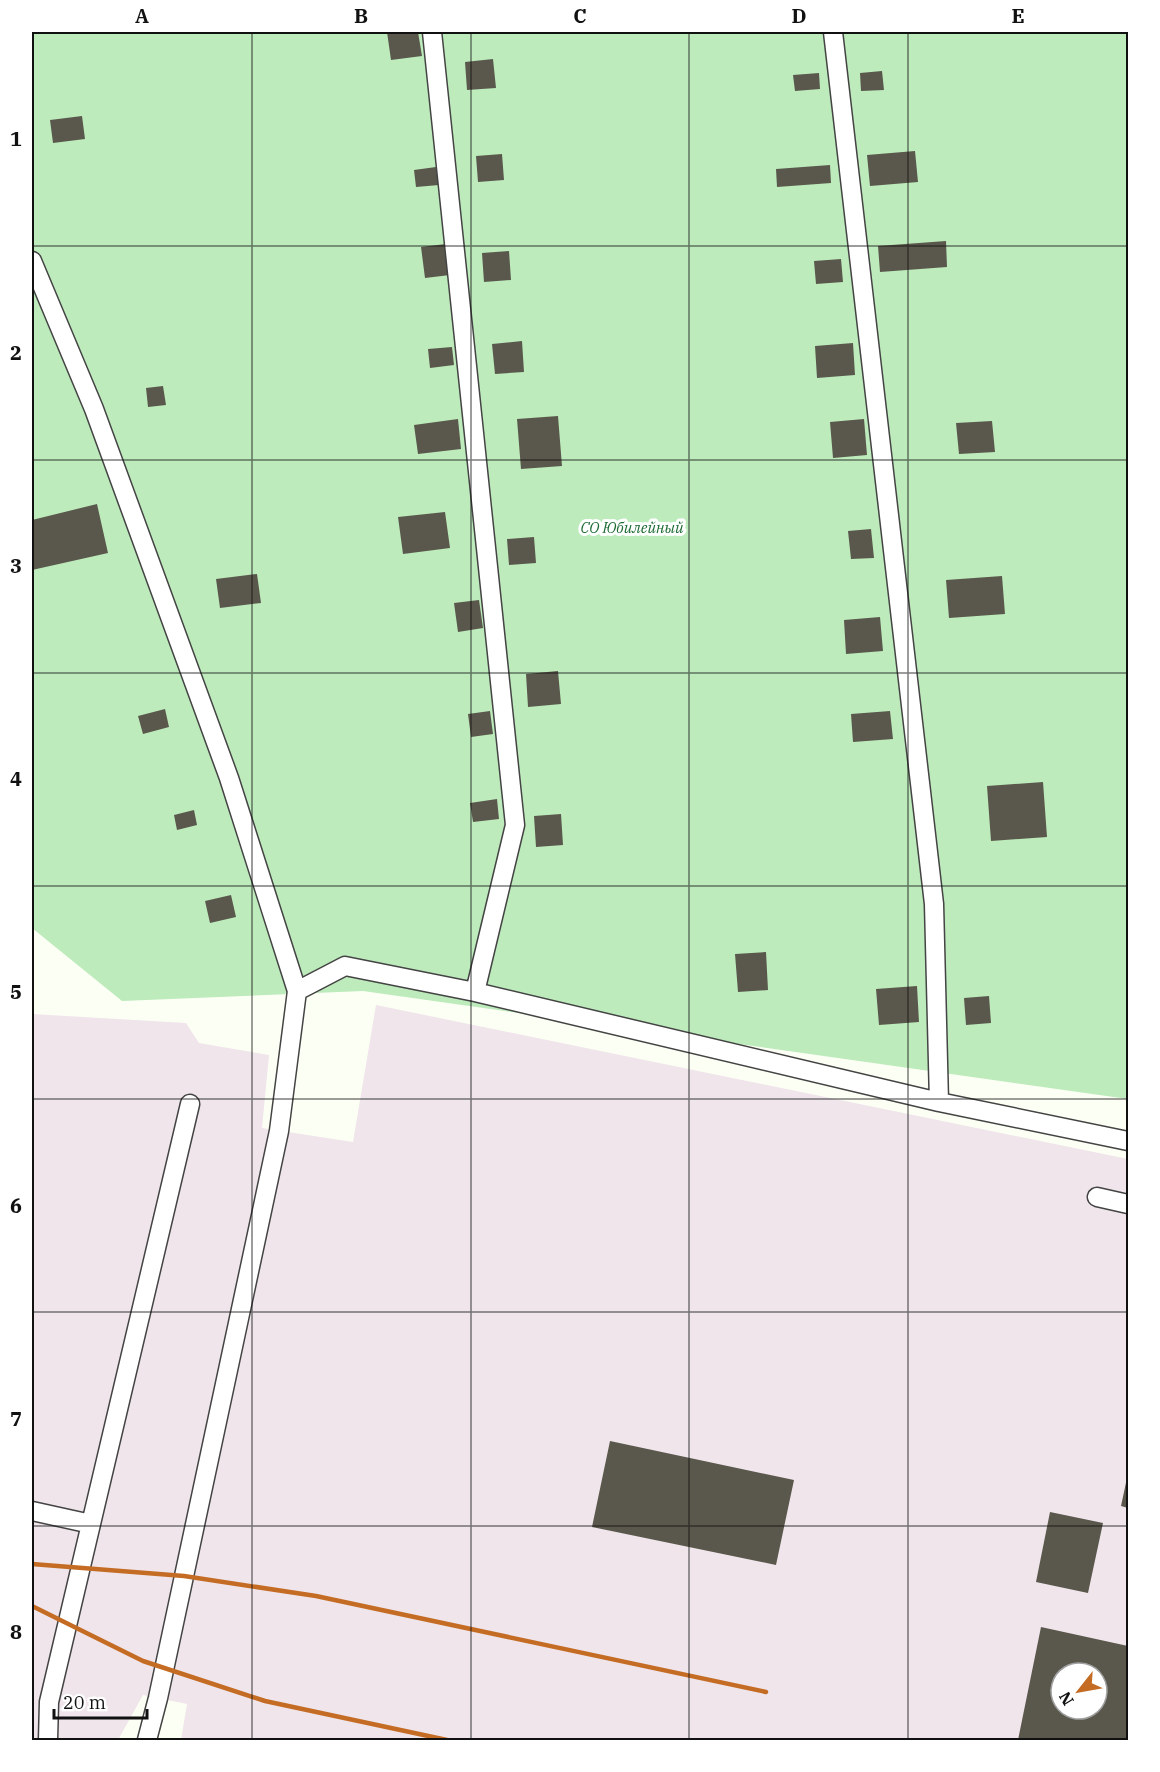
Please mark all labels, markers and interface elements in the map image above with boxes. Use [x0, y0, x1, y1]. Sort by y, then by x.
text: A [135, 2, 149, 29]
text: B [354, 2, 368, 29]
text: C [573, 2, 587, 29]
text: D [791, 2, 807, 29]
text: E [1011, 2, 1025, 29]
text: 1 [10, 125, 22, 152]
text: 2 [10, 339, 22, 366]
park label: СО Юбилейный [580, 518, 684, 537]
text: 3 [10, 552, 22, 579]
text: 4 [10, 765, 22, 792]
text: 5 [10, 978, 22, 1005]
text: 6 [10, 1192, 22, 1219]
text: 7 [10, 1405, 22, 1432]
text: 8 [10, 1618, 22, 1645]
north arrow [1049, 1661, 1109, 1721]
scale bar [54, 1682, 147, 1720]
text: N [1054, 1688, 1078, 1709]
text: 20 m [63, 1691, 106, 1714]

